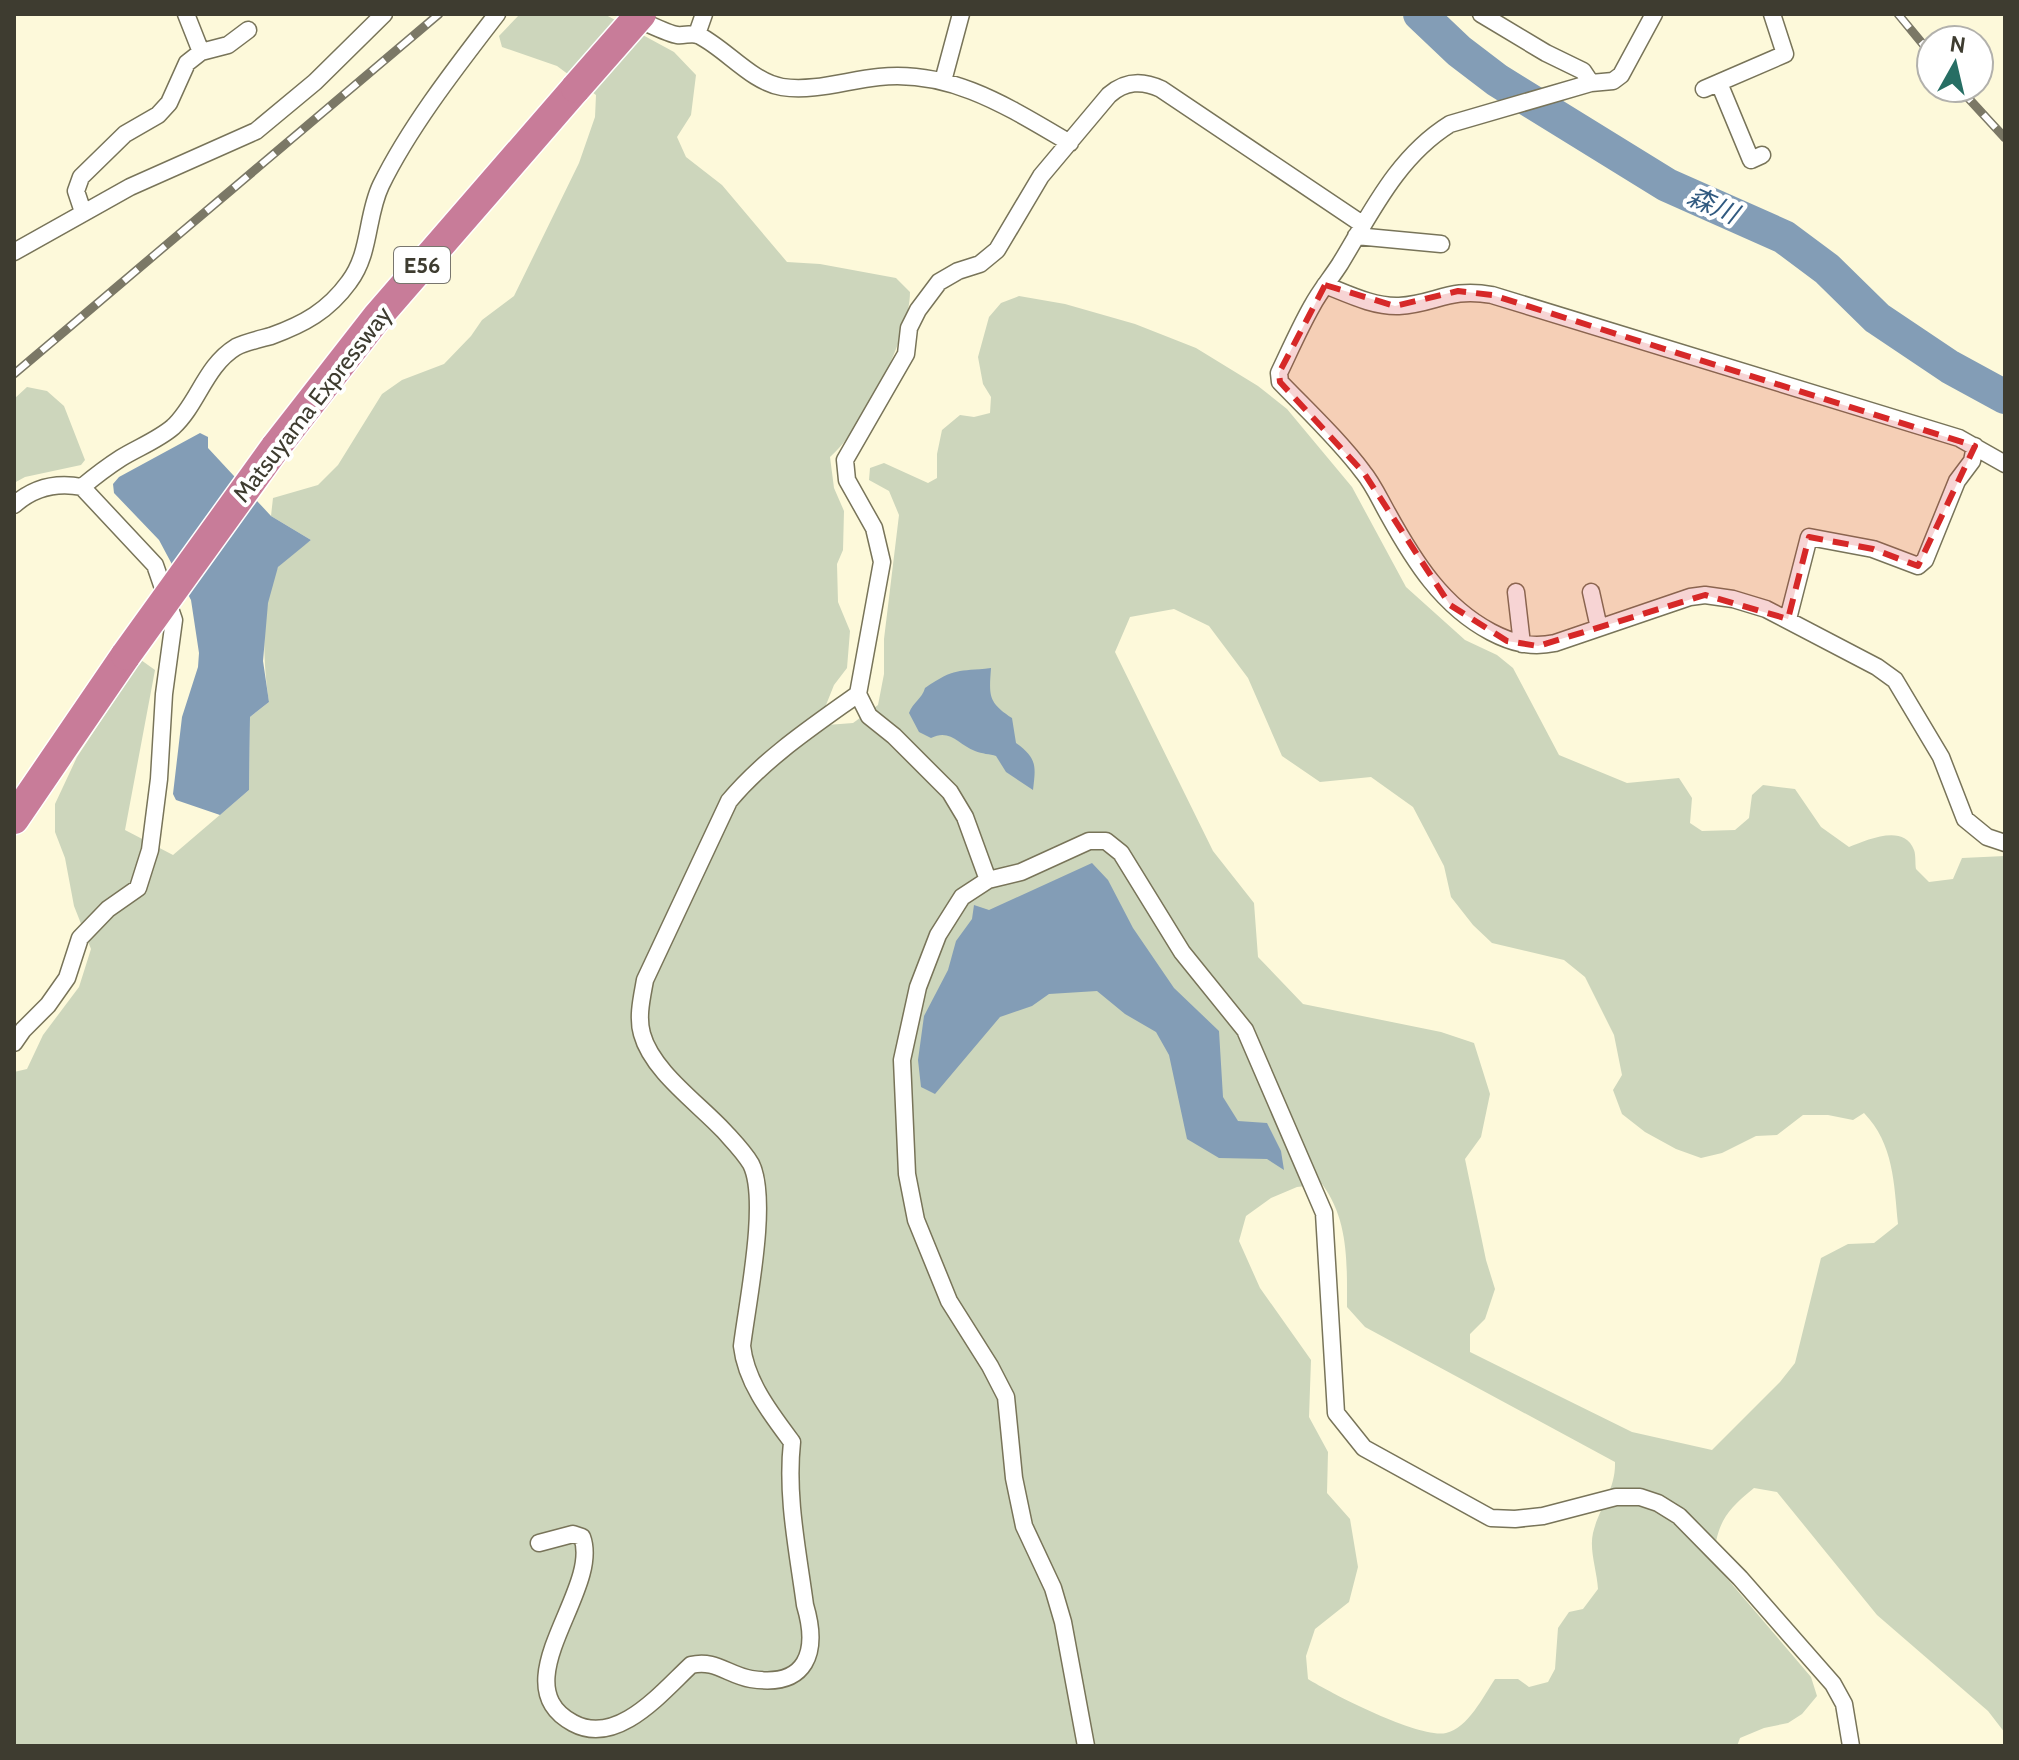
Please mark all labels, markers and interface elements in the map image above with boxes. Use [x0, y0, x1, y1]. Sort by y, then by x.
north arrow [1915, 24, 1995, 104]
text: N [1948, 30, 1967, 59]
water label: 森川 [1683, 180, 1746, 231]
road number: E56 [394, 247, 450, 283]
street label: Matsuyama Expressway [226, 300, 398, 508]

